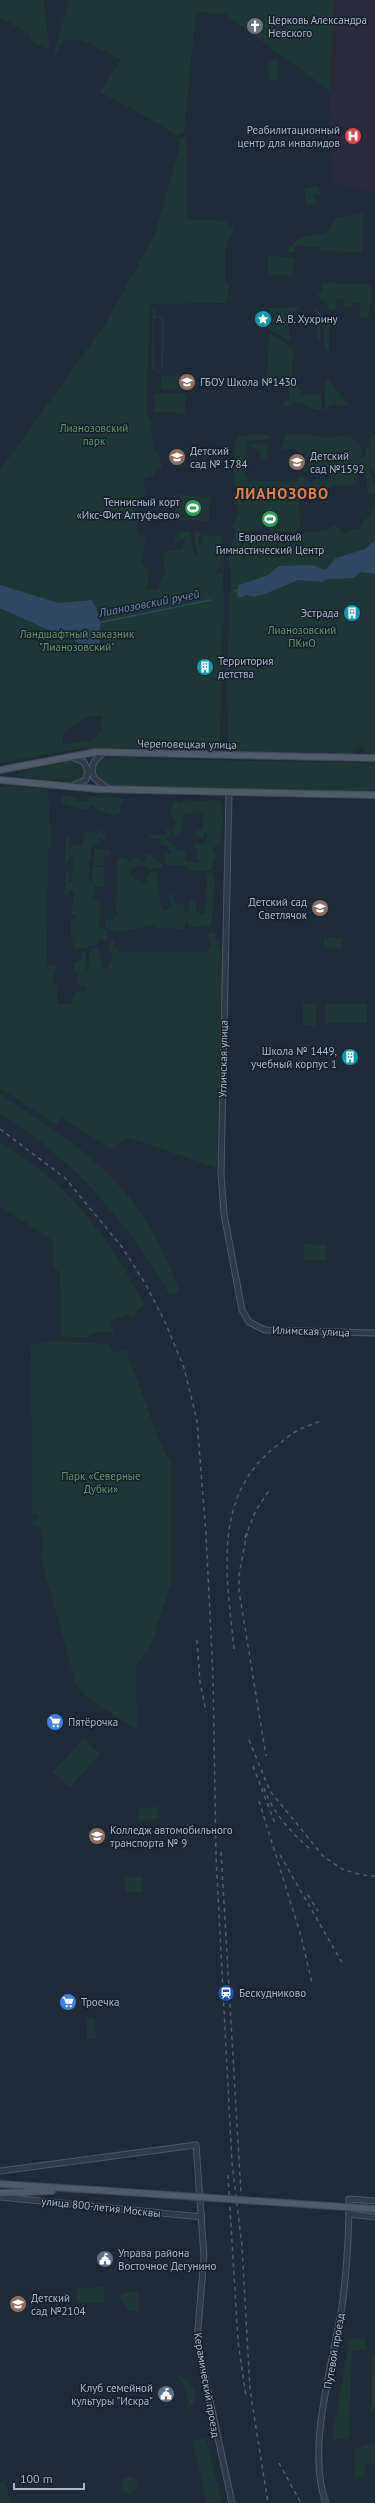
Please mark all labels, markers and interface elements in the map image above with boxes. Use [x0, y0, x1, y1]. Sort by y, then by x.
place label: Церковь Александра Невского [268, 13, 367, 40]
church icon: Церковь Александра Невского [245, 16, 265, 36]
place label: Реабилитационный центр для инвалидов [237, 123, 340, 150]
hospital icon: Реабилитационный центр для инвалидов [343, 126, 363, 146]
place icon: А. В. Хухрину [253, 309, 273, 329]
place label: А. В. Хухрину [276, 312, 339, 326]
school or university icon: ГБОУ Школа №1430 [177, 372, 197, 392]
place label: ГБОУ Школа №1430 [200, 375, 297, 389]
park label: Лианозовский парк [59, 421, 128, 448]
place label: Детский сад № 1784 [190, 444, 247, 471]
school or university icon: Детский сад № 1784 [167, 447, 187, 467]
place label: Детский сад №1592 [310, 449, 365, 476]
school or university icon: Детский сад №1592 [287, 452, 307, 472]
district label: ЛИАНОЗОВО [234, 484, 329, 503]
place label: Теннисный корт «Икс-Фит Алтуфьево» [76, 495, 181, 522]
sports icon: Теннисный корт «Икс-Фит Алтуфьево» [183, 498, 203, 518]
sports icon: Европейский Гимнастический Центр [260, 509, 280, 529]
place label: Европейский Гимнастический Центр [216, 530, 324, 557]
water label: Лианозовский ручей [96, 586, 201, 620]
building icon: Эстрада [342, 603, 362, 623]
place label: Эстрада [301, 606, 339, 620]
park label: Лианозовский ПКиО [267, 623, 336, 650]
park label: Ландшафтный заказник "Лианозовский" [19, 627, 135, 654]
place label: Территория детства [218, 654, 273, 681]
building icon: Территория детства [195, 657, 215, 677]
street label: Череповецкая улица [137, 736, 237, 752]
place label: Детский сад Светлячок [249, 895, 308, 922]
school or university icon: Детский сад Светлячок [310, 898, 330, 918]
street label: Угличская улица [215, 1020, 231, 1098]
place label: Школа № 1449, учебный корпус 1 [251, 1044, 337, 1071]
building icon: Школа № 1449, учебный корпус 1 [340, 1047, 360, 1067]
street label: Илимская улица [272, 1323, 350, 1339]
park label: Парк «Северные Дубки» [61, 1469, 141, 1496]
supermarket icon: Пятёрочка [45, 1712, 65, 1732]
place label: Пятёрочка [68, 1715, 118, 1729]
place label: Колледж автомобильного транспорта № 9 [110, 1823, 233, 1850]
school or university icon: Колледж автомобильного транспорта № 9 [87, 1826, 107, 1846]
station icon: Бескудниково [216, 1983, 236, 2003]
place label: Бескудниково [239, 1986, 306, 2000]
supermarket icon: Троечка [58, 1992, 78, 2012]
place label: Троечка [81, 1995, 119, 2009]
street label: улица 800-летия Москвы [41, 2194, 161, 2220]
place label: Управа района Восточное Дегунино [118, 2246, 216, 2273]
public building icon: Управа района Восточное Дегунино [95, 2249, 115, 2269]
place label: Детский сад №2104 [31, 2291, 86, 2318]
school or university icon: Детский сад №2104 [8, 2294, 28, 2314]
street label: Путевой проезд [320, 2312, 348, 2390]
street label: Керамический проезд [191, 2331, 223, 2439]
place label: Клуб семейной культуры "Искра" [71, 2381, 153, 2408]
public building icon: Клуб семейной культуры "Искра" [156, 2384, 176, 2404]
scale bar [14, 2465, 84, 2491]
text: 100 m [20, 2471, 53, 2486]

